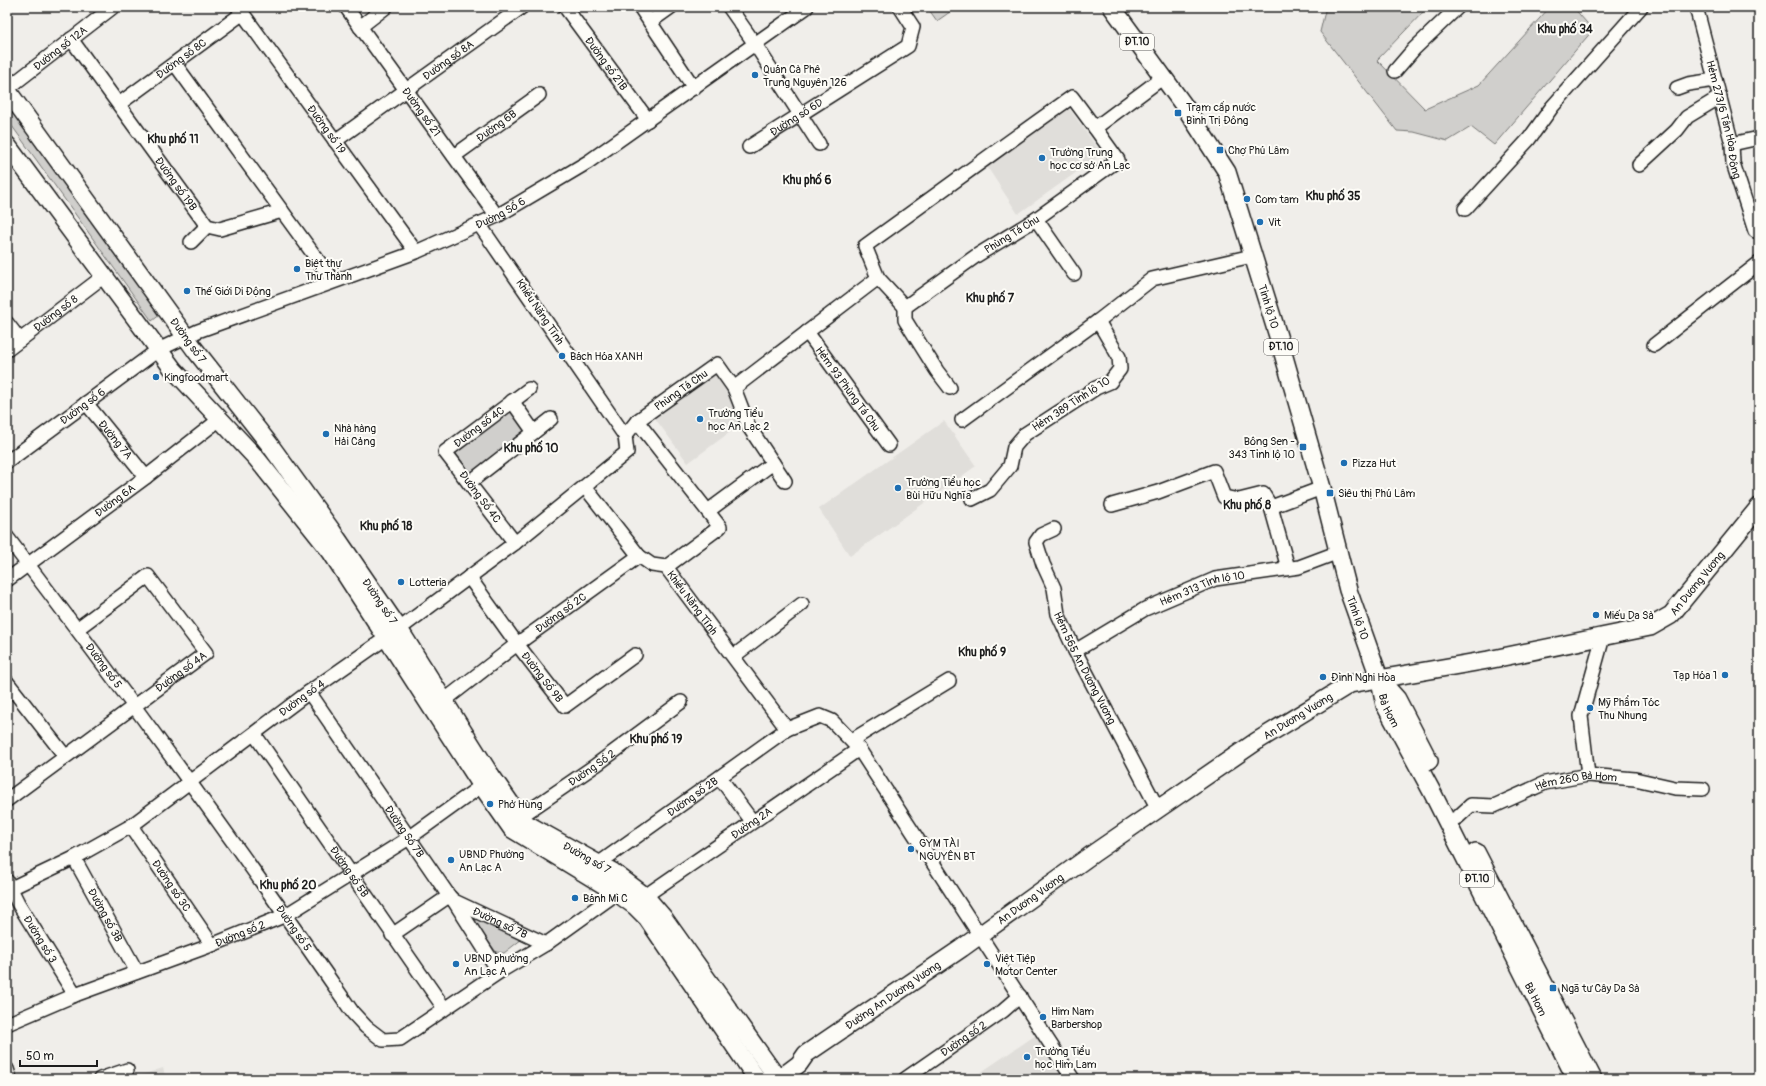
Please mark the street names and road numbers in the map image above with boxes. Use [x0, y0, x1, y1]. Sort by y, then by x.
street label: Đường số 12A [31, 23, 89, 73]
street label: Đường số 21B [582, 34, 630, 93]
road number: ĐT.10 [1120, 34, 1154, 50]
street label: Đường số 8C [153, 36, 209, 81]
street label: Đường số 8A [420, 37, 476, 83]
street label: Hẻm 273/6 Tân Hòa Đông [1704, 59, 1744, 181]
street label: Đường số 21 [399, 85, 444, 139]
street label: Đường số 6D [767, 95, 825, 139]
street label: Đường số 19 [305, 102, 349, 156]
street label: Đường 6B [474, 107, 519, 144]
street label: Đường số 19B [152, 154, 200, 213]
street label: Đường Số 6 [473, 194, 527, 231]
street label: Phùng Tá Chu [982, 212, 1042, 256]
street label: Khiếu Năng Tĩnh [513, 277, 567, 347]
street label: Tỉnh lộ 10 [1256, 283, 1282, 330]
street label: Đường số 8 [31, 292, 81, 334]
street label: Đường số 7 [168, 315, 209, 365]
road number: ĐT.10 [1264, 339, 1298, 355]
street label: Hẻm 93 Phùng Tá Chu [813, 344, 883, 434]
street label: Phùng Tá Chu [652, 366, 710, 413]
street label: Hẻm 389 Tỉnh lộ 10 [1030, 374, 1112, 434]
street label: Đường số 6 [57, 385, 108, 427]
street label: Đường số 4C [451, 403, 507, 450]
street label: Đường 7A [96, 417, 135, 462]
street label: Đường Số 4C [456, 469, 504, 526]
street label: Đường 6A [92, 481, 137, 519]
street label: An Dương Vương [1667, 548, 1727, 618]
street label: Khiếu Năng Tĩnh [665, 568, 721, 637]
street label: Hẻm 313 Tỉnh lộ 10 [1158, 568, 1246, 608]
street label: Đường số 7 [360, 576, 400, 627]
street label: Đường số 2C [533, 590, 589, 635]
street label: Tỉnh lộ 10 [1344, 594, 1372, 641]
street label: Hẻm 565 An Dương Vương [1051, 610, 1119, 727]
street label: Đường số 5 [83, 640, 125, 691]
street label: Đường số 4A [153, 648, 209, 695]
street label: Đường Số 9B [519, 649, 566, 705]
street label: Đường số 4 [276, 676, 327, 719]
street label: An Dương Vương [1261, 690, 1335, 742]
street label: Bà Hom [1376, 692, 1402, 730]
street label: Đường Số 2 [566, 747, 618, 789]
street label: Hẻm 260 Bà Hom [1533, 768, 1618, 793]
street label: Đường số 2B [665, 774, 720, 819]
street label: Đường Số 7B [382, 803, 427, 860]
street label: Đường 2A [728, 804, 774, 842]
street label: Đường số 7 [561, 839, 613, 876]
street label: Đường số 5B [327, 844, 372, 899]
street label: Đường số 3C [149, 857, 194, 914]
street label: An Dương Vương [995, 870, 1066, 927]
road number: ĐT.10 [1460, 871, 1494, 887]
street label: Đường số 3B [85, 886, 125, 944]
street label: Đường số 5 [273, 903, 314, 953]
street label: Đường số 7B [471, 904, 530, 941]
street label: Đường số 3 [21, 913, 60, 965]
street label: Đường số 2 [213, 918, 267, 950]
street label: Đường An Dương Vương [843, 958, 943, 1032]
street label: Bà Hom [1522, 980, 1550, 1018]
street label: Đường số 2 [938, 1018, 989, 1059]

